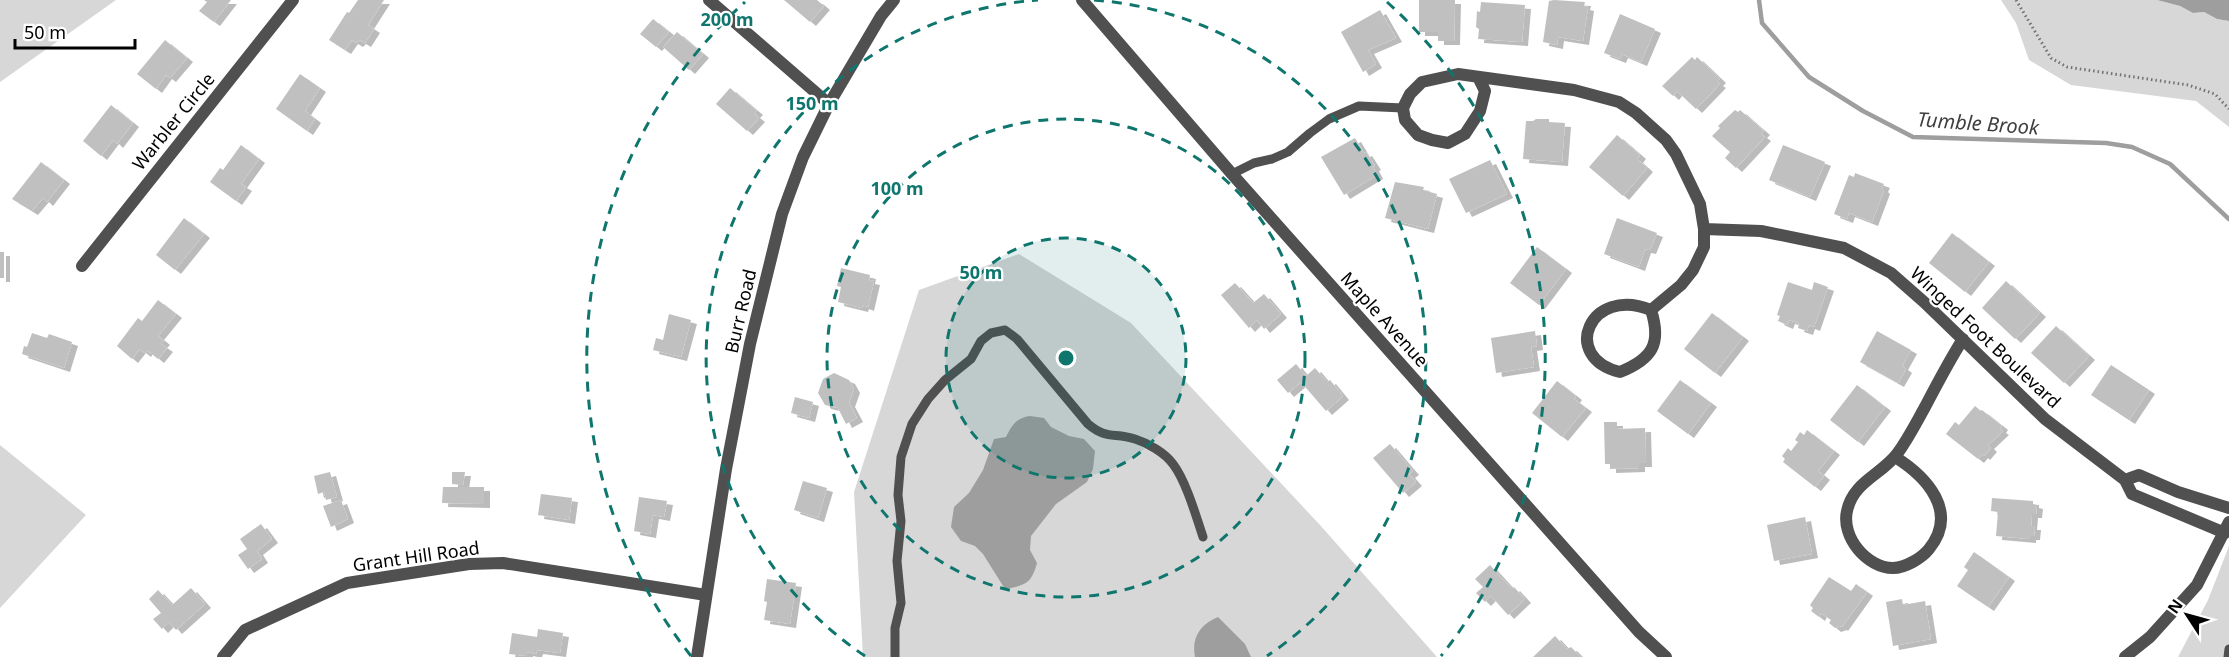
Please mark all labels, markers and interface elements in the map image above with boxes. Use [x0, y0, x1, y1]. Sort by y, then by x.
text: 200 m [700, 7, 754, 31]
scale bar [15, 12, 135, 50]
text: 50 m [24, 20, 66, 44]
street label: Warbler Circle [126, 67, 220, 175]
text: 150 m [785, 91, 839, 115]
water label: Tumble Brook [1916, 105, 2041, 141]
text: 100 m [870, 176, 924, 200]
text: 50 m [960, 260, 1002, 284]
street label: Winged Foot Boulevard [1906, 261, 2066, 413]
street label: Maple Avenue [1336, 266, 1434, 372]
street label: Burr Road [719, 267, 761, 355]
centre of rings [1056, 348, 1076, 368]
street label: Grant Hill Road [351, 535, 481, 577]
north arrow [2157, 585, 2217, 645]
text: N [2162, 594, 2188, 618]

